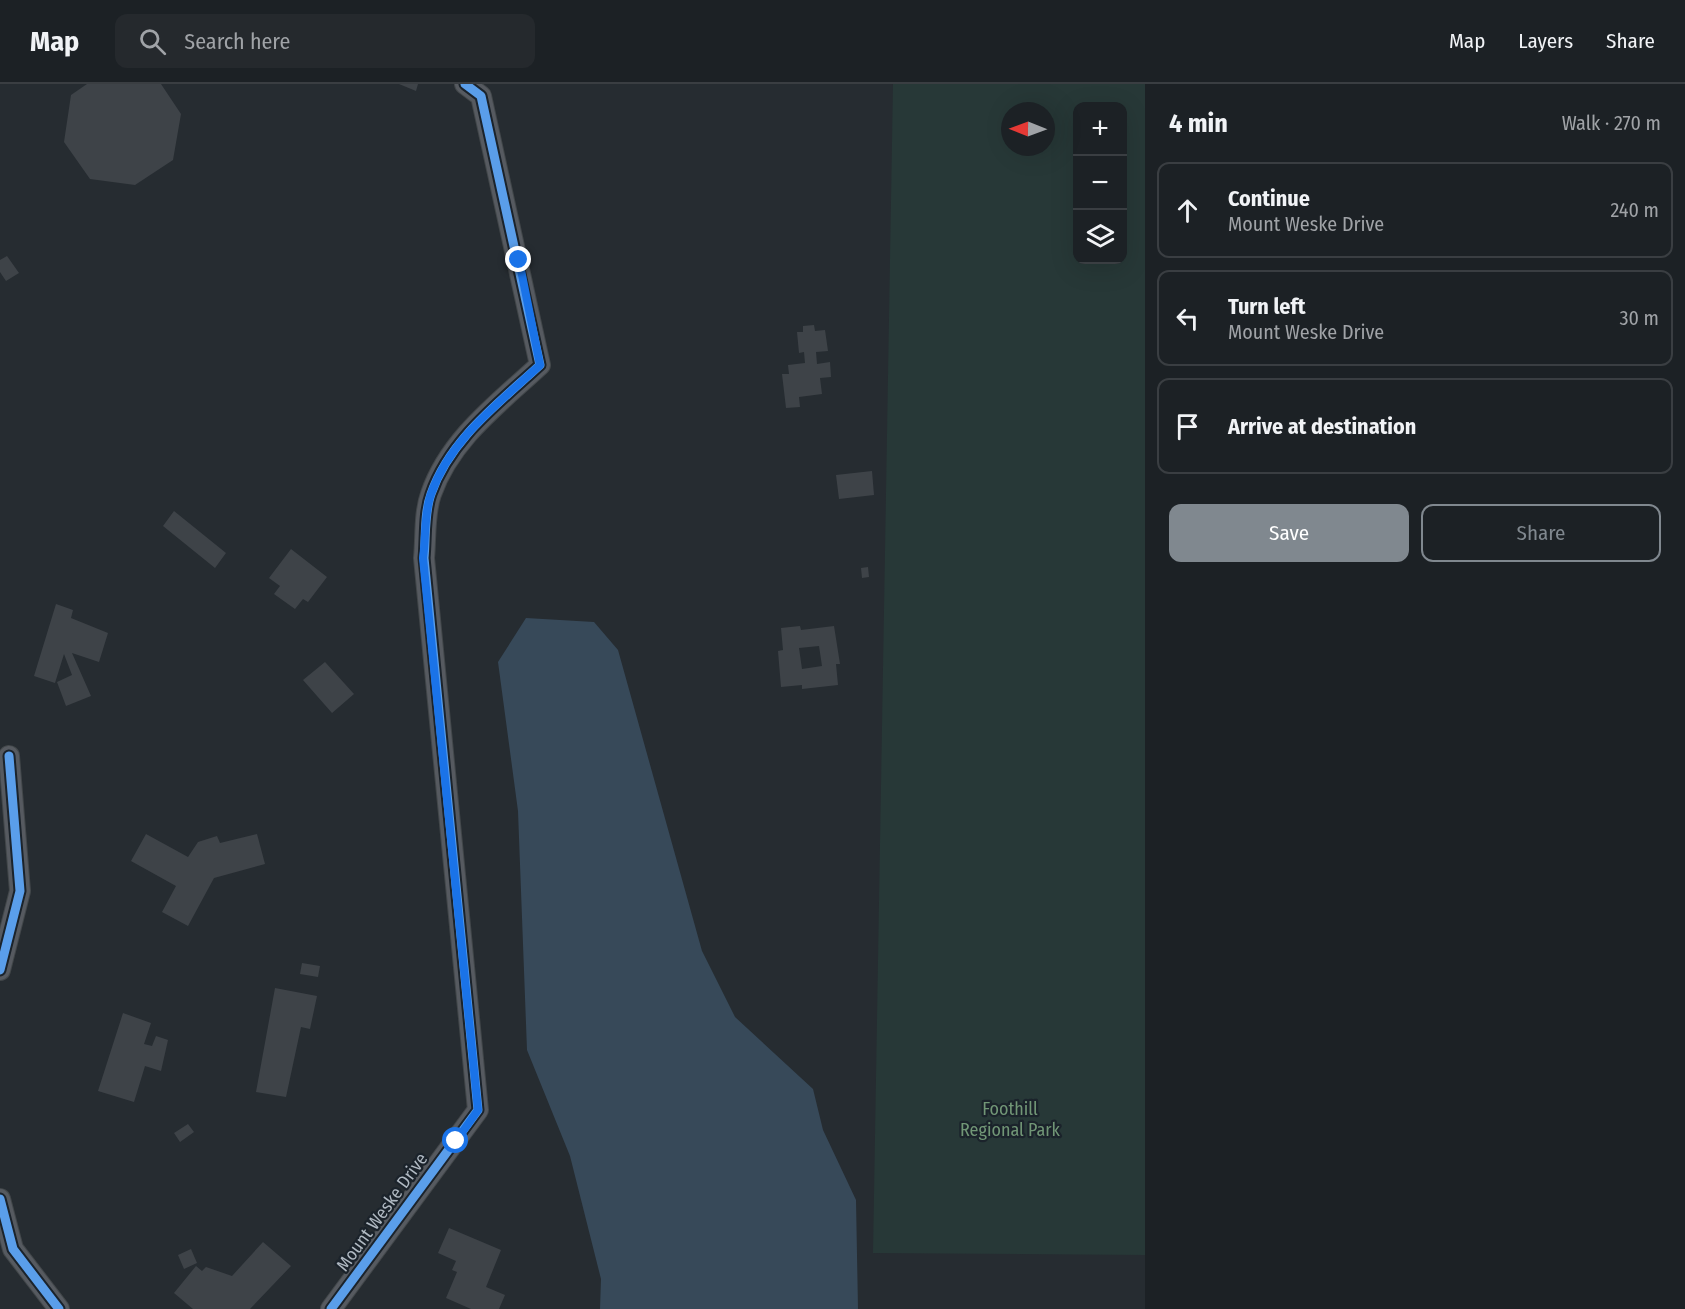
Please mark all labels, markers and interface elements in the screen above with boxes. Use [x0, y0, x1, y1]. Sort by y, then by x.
search box [115, 14, 535, 68]
text: Map [30, 25, 79, 58]
icon: search [136, 25, 169, 58]
text: Search here [184, 28, 290, 55]
text: Map [1449, 28, 1485, 54]
text: Layers [1518, 28, 1573, 54]
text: Share [1606, 28, 1655, 54]
north arrow [1001, 102, 1055, 156]
map controls [1073, 102, 1127, 264]
button: + [1073, 102, 1127, 156]
text: 4 min [1169, 108, 1228, 139]
text: Walk · 270 m [1562, 111, 1661, 135]
button: − [1073, 156, 1127, 210]
text: Continue [1228, 185, 1310, 212]
icon: ahead [1171, 194, 1204, 227]
text: 240 m [1610, 198, 1659, 222]
button: layers [1073, 210, 1127, 264]
text: Mount Weske Drive [1228, 212, 1384, 236]
route end [505, 246, 531, 272]
text: Turn left [1228, 293, 1306, 320]
icon: left [1171, 302, 1204, 335]
text: 30 m [1619, 306, 1659, 330]
text: Mount Weske Drive [1228, 320, 1384, 344]
icon: arrive [1171, 410, 1204, 443]
text: Arrive at destination [1228, 413, 1416, 440]
button: Save [1169, 504, 1409, 562]
button: Share [1421, 504, 1661, 562]
park label: Foothill Regional Park [960, 1098, 1061, 1141]
route start [442, 1127, 468, 1153]
street label: Mount Weske Drive [332, 1149, 432, 1275]

